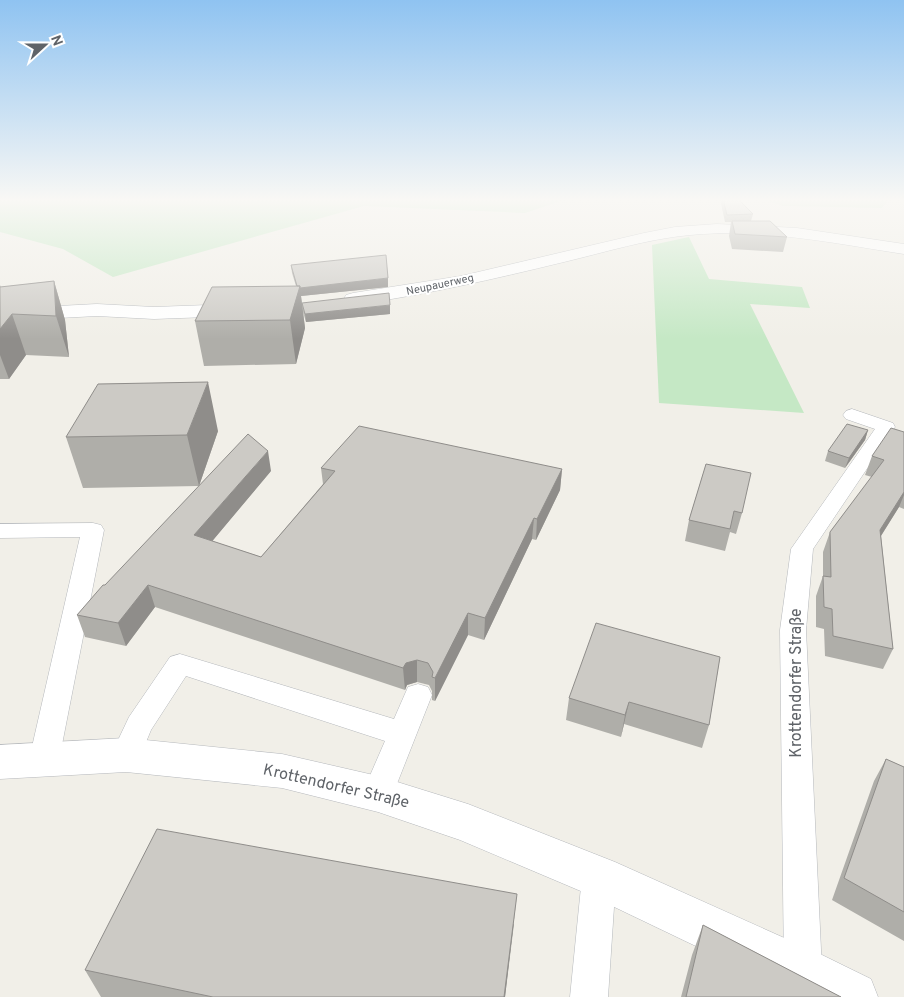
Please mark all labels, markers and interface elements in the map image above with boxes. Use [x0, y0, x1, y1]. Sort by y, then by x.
north arrow [20, 20, 70, 70]
text: N [46, 33, 65, 49]
street label: Neupauerweg [405, 271, 475, 299]
street label: Krottendorfer Straße [787, 608, 807, 758]
street label: Krottendorfer Straße [261, 760, 411, 814]

